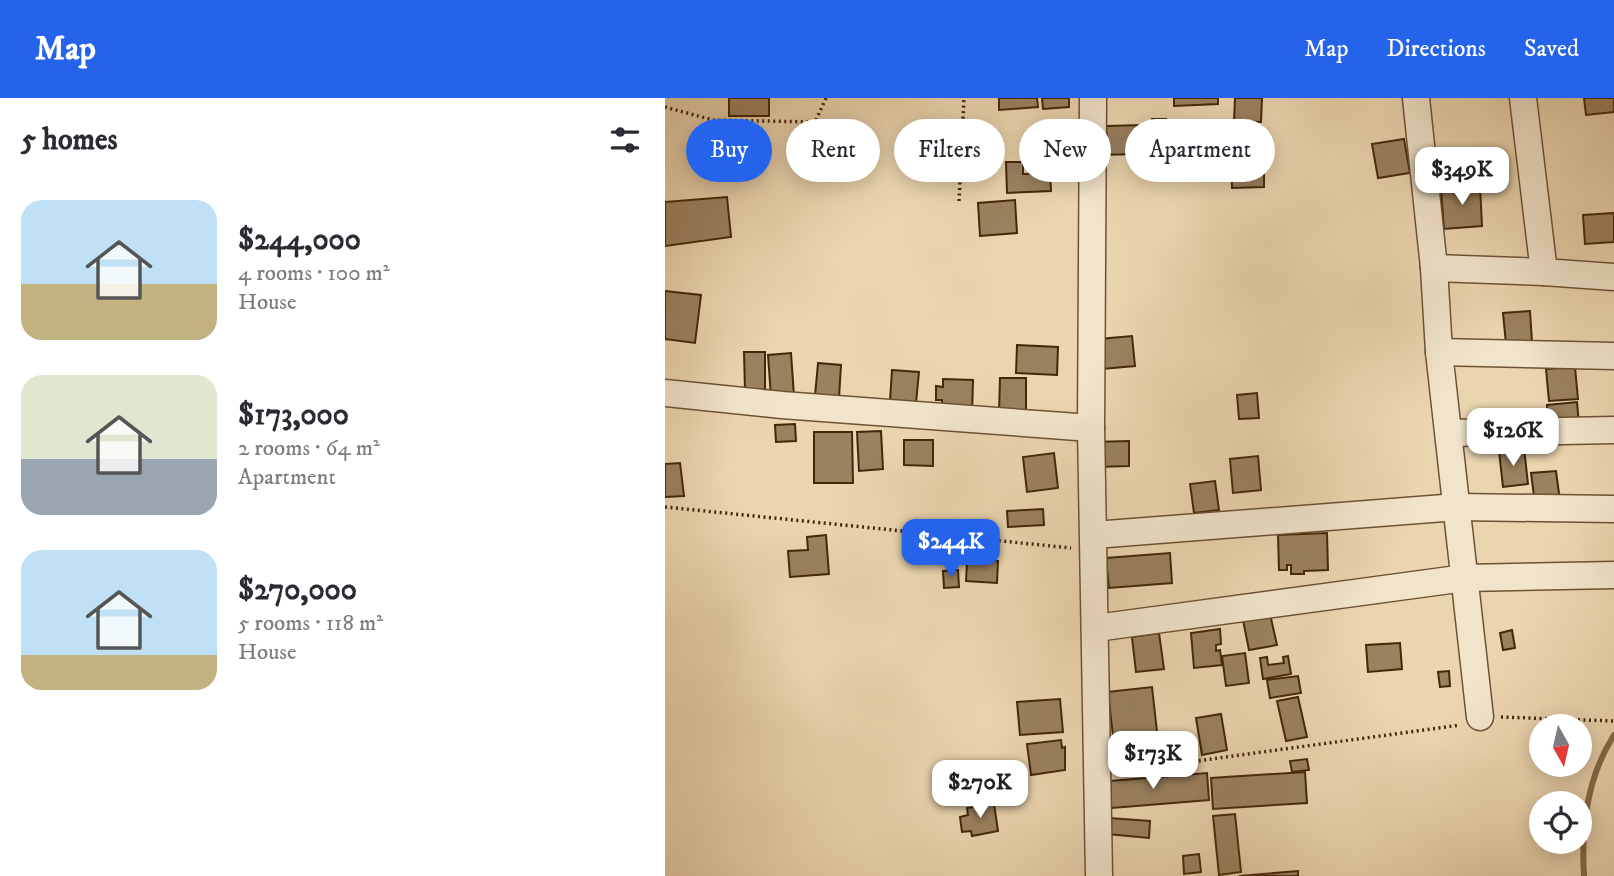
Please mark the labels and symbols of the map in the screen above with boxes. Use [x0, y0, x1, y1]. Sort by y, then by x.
pin: $349K [1413, 148, 1511, 207]
pin: $126K [1464, 408, 1562, 468]
pin: $244K [902, 519, 1000, 579]
north arrow [1529, 714, 1593, 777]
pin: $173K [1104, 732, 1202, 791]
pin: $270K [931, 760, 1029, 820]

